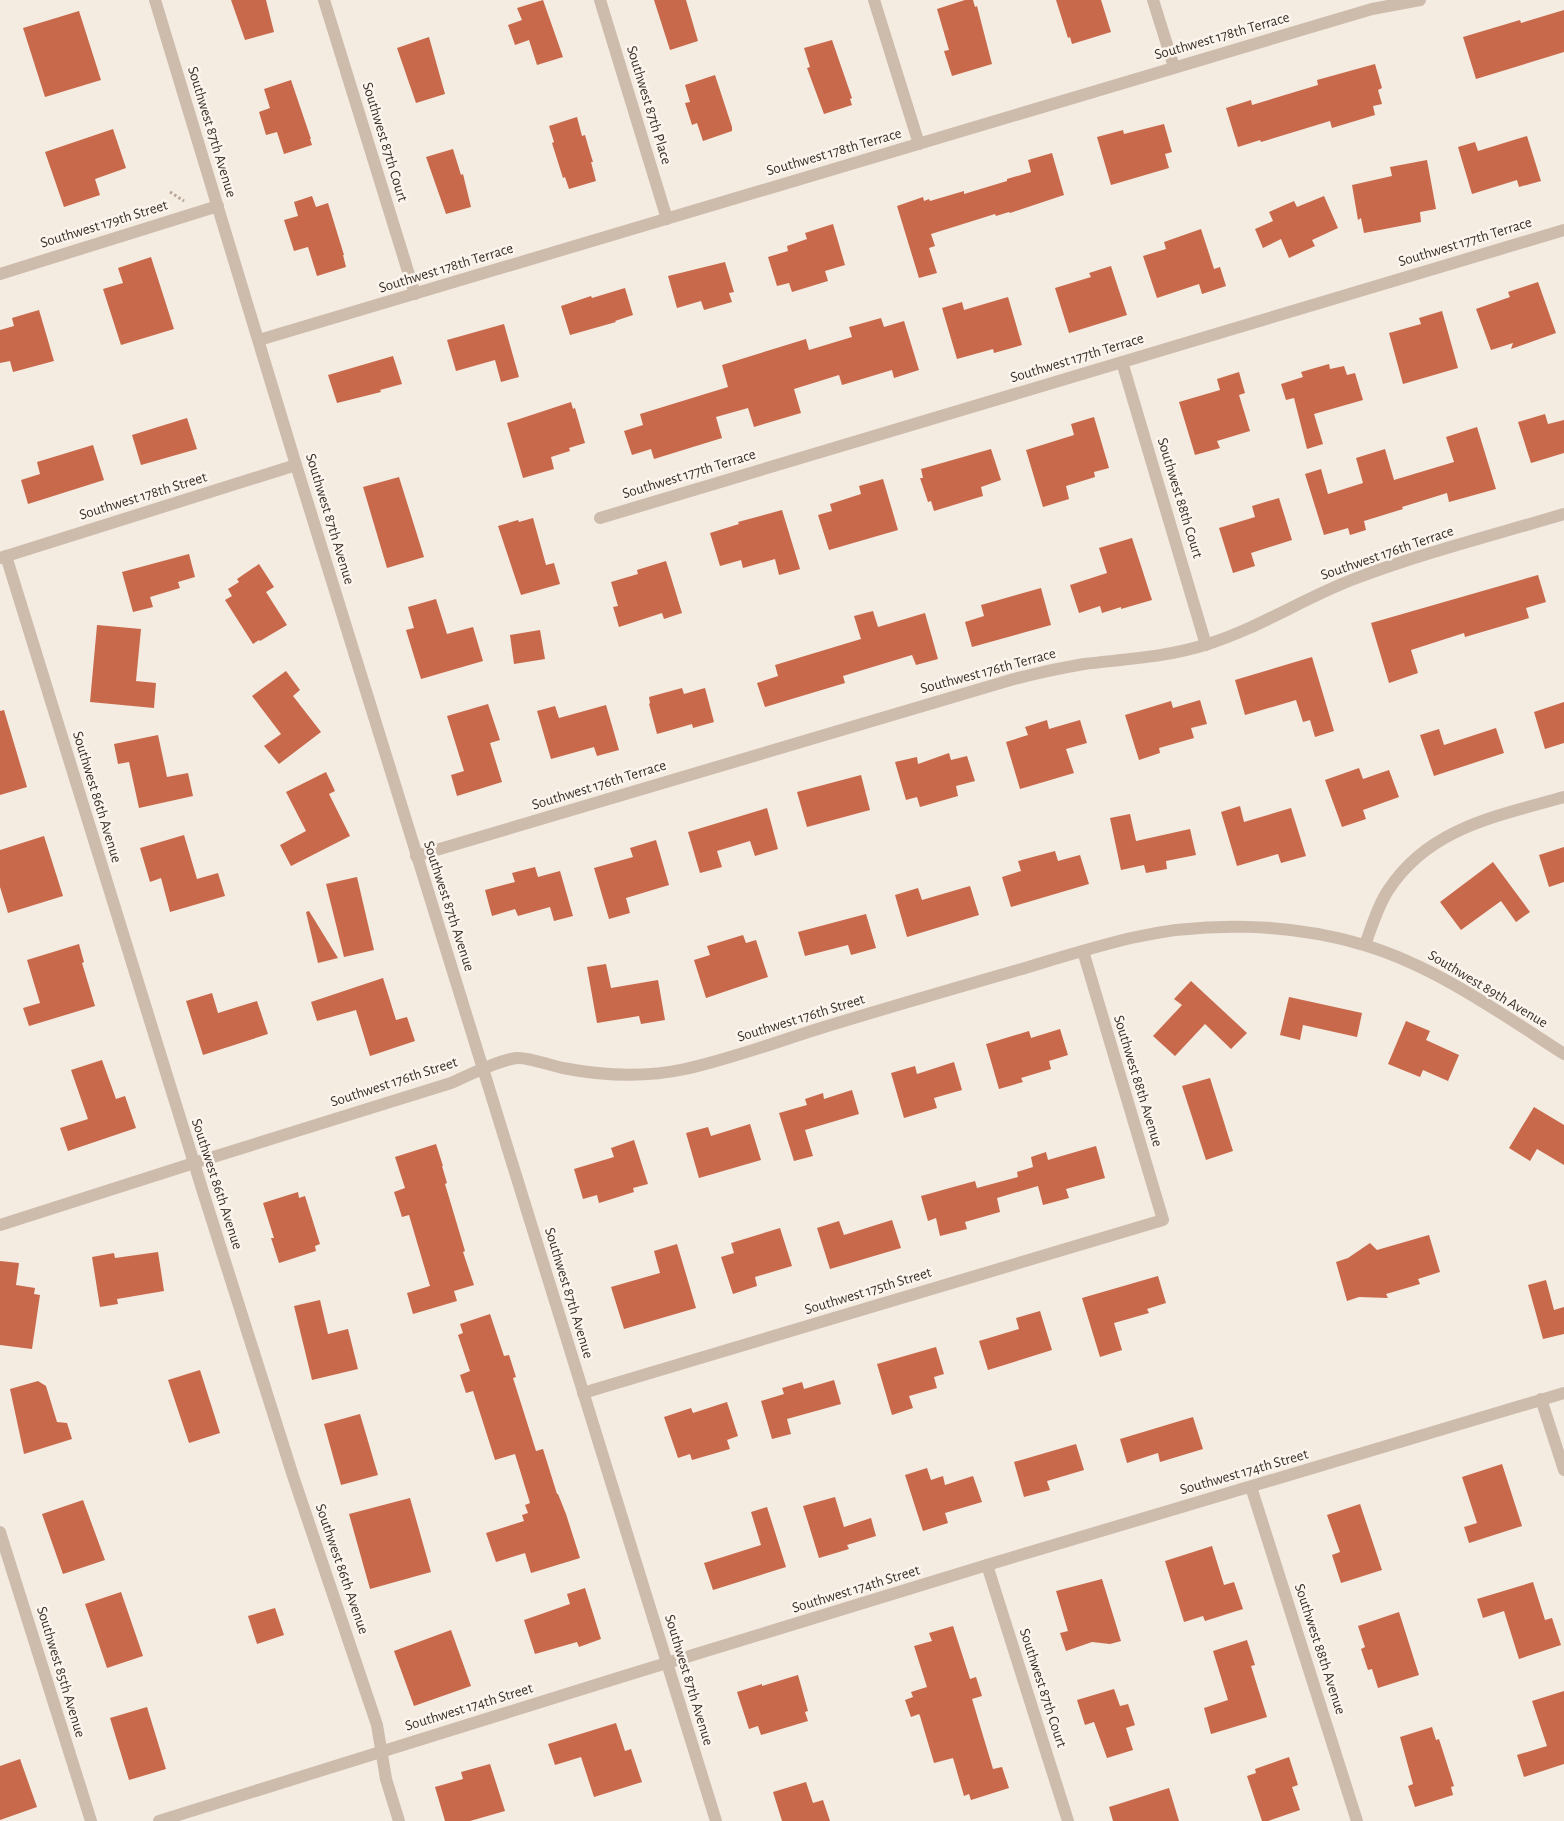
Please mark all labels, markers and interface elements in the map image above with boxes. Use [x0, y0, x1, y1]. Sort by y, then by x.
street label: Southwest 178th Terrace [1153, 10, 1291, 62]
street label: Southwest 87th Place [624, 44, 674, 166]
street label: Southwest 87th Avenue [185, 65, 239, 199]
street label: Southwest 87th Court [360, 80, 410, 204]
street label: Southwest 178th Terrace [765, 126, 903, 178]
street label: Southwest 179th Street [38, 197, 170, 251]
street label: Southwest 177th Terrace [1396, 215, 1534, 269]
street label: Southwest 178th Terrace [377, 240, 515, 296]
street label: Southwest 177th Terrace [1008, 331, 1146, 385]
street label: Southwest 88th Court [1155, 436, 1206, 560]
street label: Southwest 177th Terrace [620, 447, 758, 501]
street label: Southwest 87th Avenue [303, 452, 357, 586]
street label: Southwest 178th Street [77, 469, 209, 523]
street label: Southwest 176th Terrace [1319, 523, 1456, 583]
street label: Southwest 176th Terrace [919, 646, 1057, 696]
street label: Southwest 86th Avenue [70, 729, 124, 865]
street label: Southwest 176th Terrace [530, 757, 668, 813]
street label: Southwest 87th Avenue [421, 839, 477, 973]
street label: Southwest 89th Avenue [1426, 947, 1551, 1031]
street label: Southwest 176th Street [735, 991, 867, 1045]
street label: Southwest 88th Avenue [1111, 1013, 1165, 1149]
street label: Southwest 176th Street [329, 1054, 460, 1110]
street label: Southwest 86th Avenue [189, 1117, 245, 1251]
street label: Southwest 87th Avenue [542, 1226, 596, 1360]
street label: Southwest 175th Street [803, 1265, 933, 1317]
street label: Southwest 174th Street [1178, 1446, 1310, 1498]
street label: Southwest 86th Avenue [313, 1502, 371, 1636]
street label: Southwest 174th Street [790, 1562, 922, 1616]
street label: Southwest 88th Avenue [1292, 1582, 1348, 1716]
street label: Southwest 85th Avenue [34, 1605, 88, 1739]
street label: Southwest 87th Avenue [662, 1613, 716, 1747]
street label: Southwest 87th Court [1017, 1627, 1069, 1750]
street label: Southwest 174th Street [403, 1680, 535, 1734]

